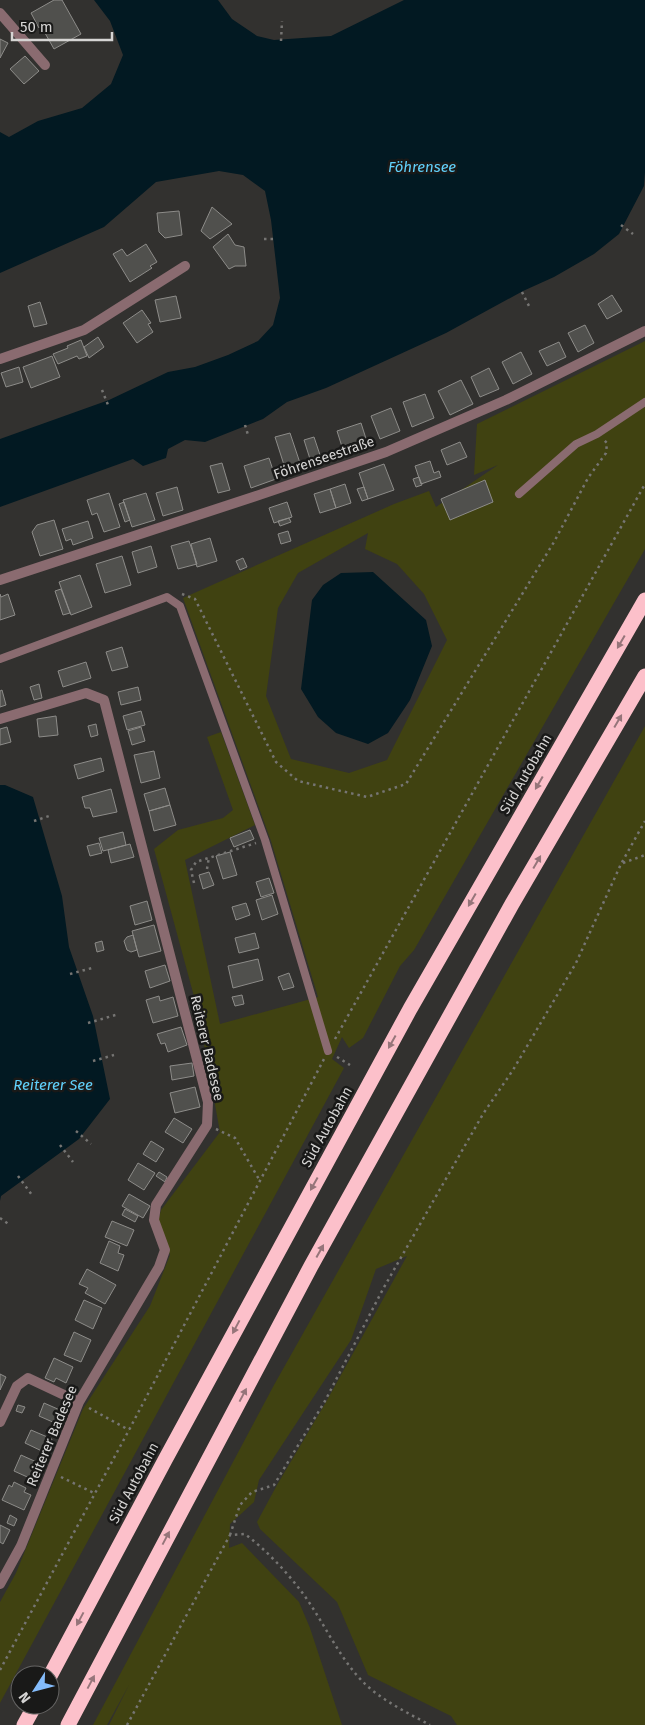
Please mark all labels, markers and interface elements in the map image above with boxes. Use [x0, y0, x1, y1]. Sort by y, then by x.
scale bar [12, 10, 112, 42]
text: 50 m [20, 18, 53, 36]
water label: Föhrensee [388, 158, 456, 176]
street label: Föhrenseestraße [271, 433, 377, 483]
one-way arrow [616, 636, 625, 649]
one-way arrow [614, 715, 623, 728]
street label: Süd Autobahn [496, 731, 556, 817]
one-way arrow [535, 776, 544, 790]
one-way arrow [533, 855, 541, 869]
one-way arrow [468, 893, 476, 908]
street label: Reiterer Badesee [187, 993, 227, 1103]
one-way arrow [388, 1035, 396, 1049]
water label: Reiterer See [13, 1076, 93, 1094]
street label: Süd Autobahn [298, 1084, 356, 1170]
one-way arrow [310, 1177, 318, 1192]
one-way arrow [315, 1245, 324, 1258]
one-way arrow [232, 1320, 240, 1334]
street label: Reiterer Badesee [23, 1383, 81, 1489]
one-way arrow [238, 1388, 247, 1401]
street label: Süd Autobahn [106, 1440, 162, 1526]
one-way arrow [162, 1531, 170, 1545]
one-way arrow [76, 1612, 84, 1627]
north arrow [10, 1665, 60, 1715]
one-way arrow [87, 1675, 95, 1689]
text: N [15, 1689, 34, 1706]

